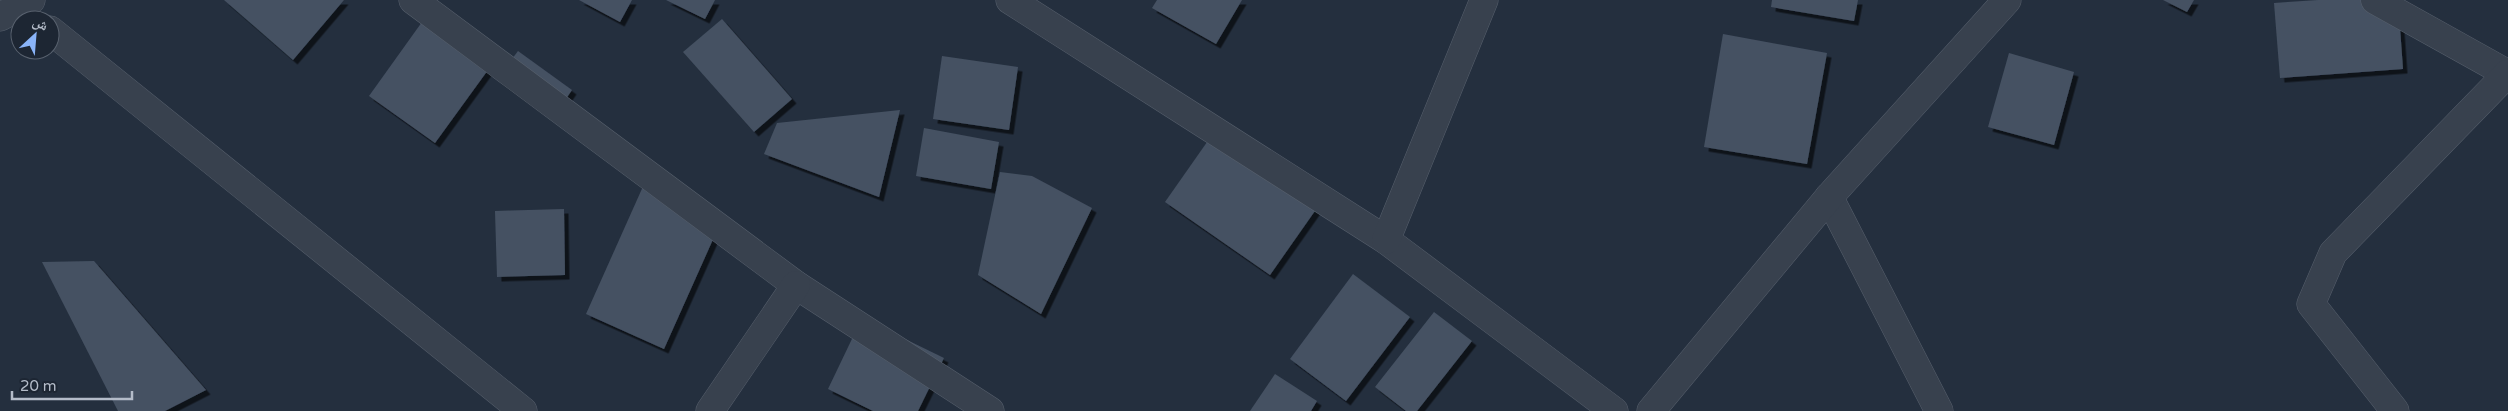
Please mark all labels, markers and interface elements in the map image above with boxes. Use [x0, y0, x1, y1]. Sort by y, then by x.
north arrow [10, 10, 60, 60]
text: ش [30, 13, 51, 35]
scale bar [12, 368, 132, 400]
text: 20 m [20, 377, 57, 395]

